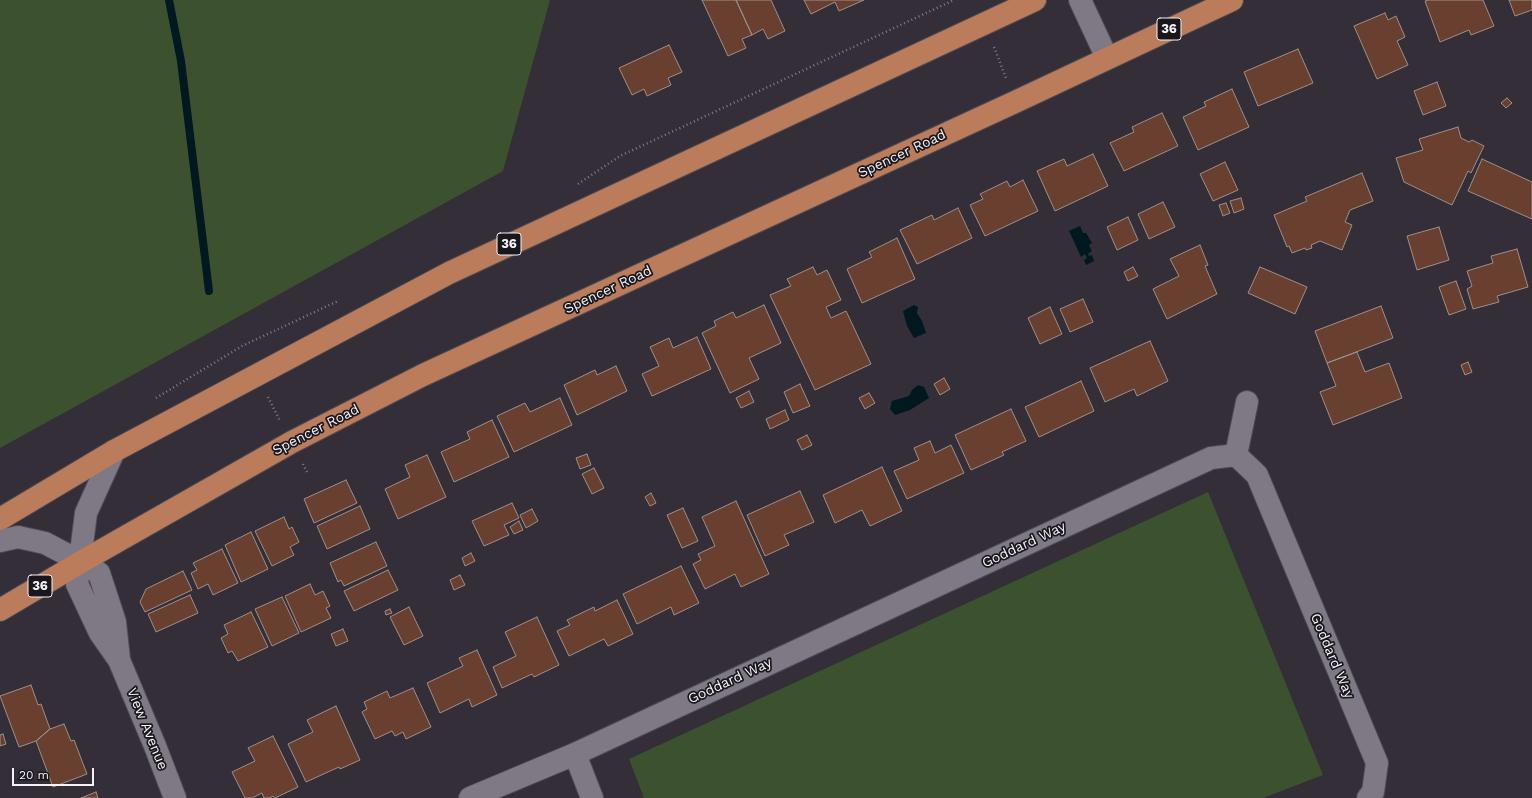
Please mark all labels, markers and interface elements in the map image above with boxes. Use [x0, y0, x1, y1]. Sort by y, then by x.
road number: 36 [1157, 18, 1181, 40]
street label: Spencer Road [855, 126, 949, 182]
road number: 36 [497, 233, 521, 255]
street label: Spencer Road [561, 262, 655, 318]
street label: Spencer Road [270, 401, 362, 459]
street label: Goddard Way [979, 518, 1069, 572]
road number: 36 [28, 575, 52, 597]
street label: Goddard Way [1307, 611, 1357, 701]
street label: Goddard Way [685, 654, 775, 708]
street label: View Avenue [123, 686, 171, 772]
scale bar [14, 760, 96, 786]
text: 20 m [19, 768, 49, 782]

